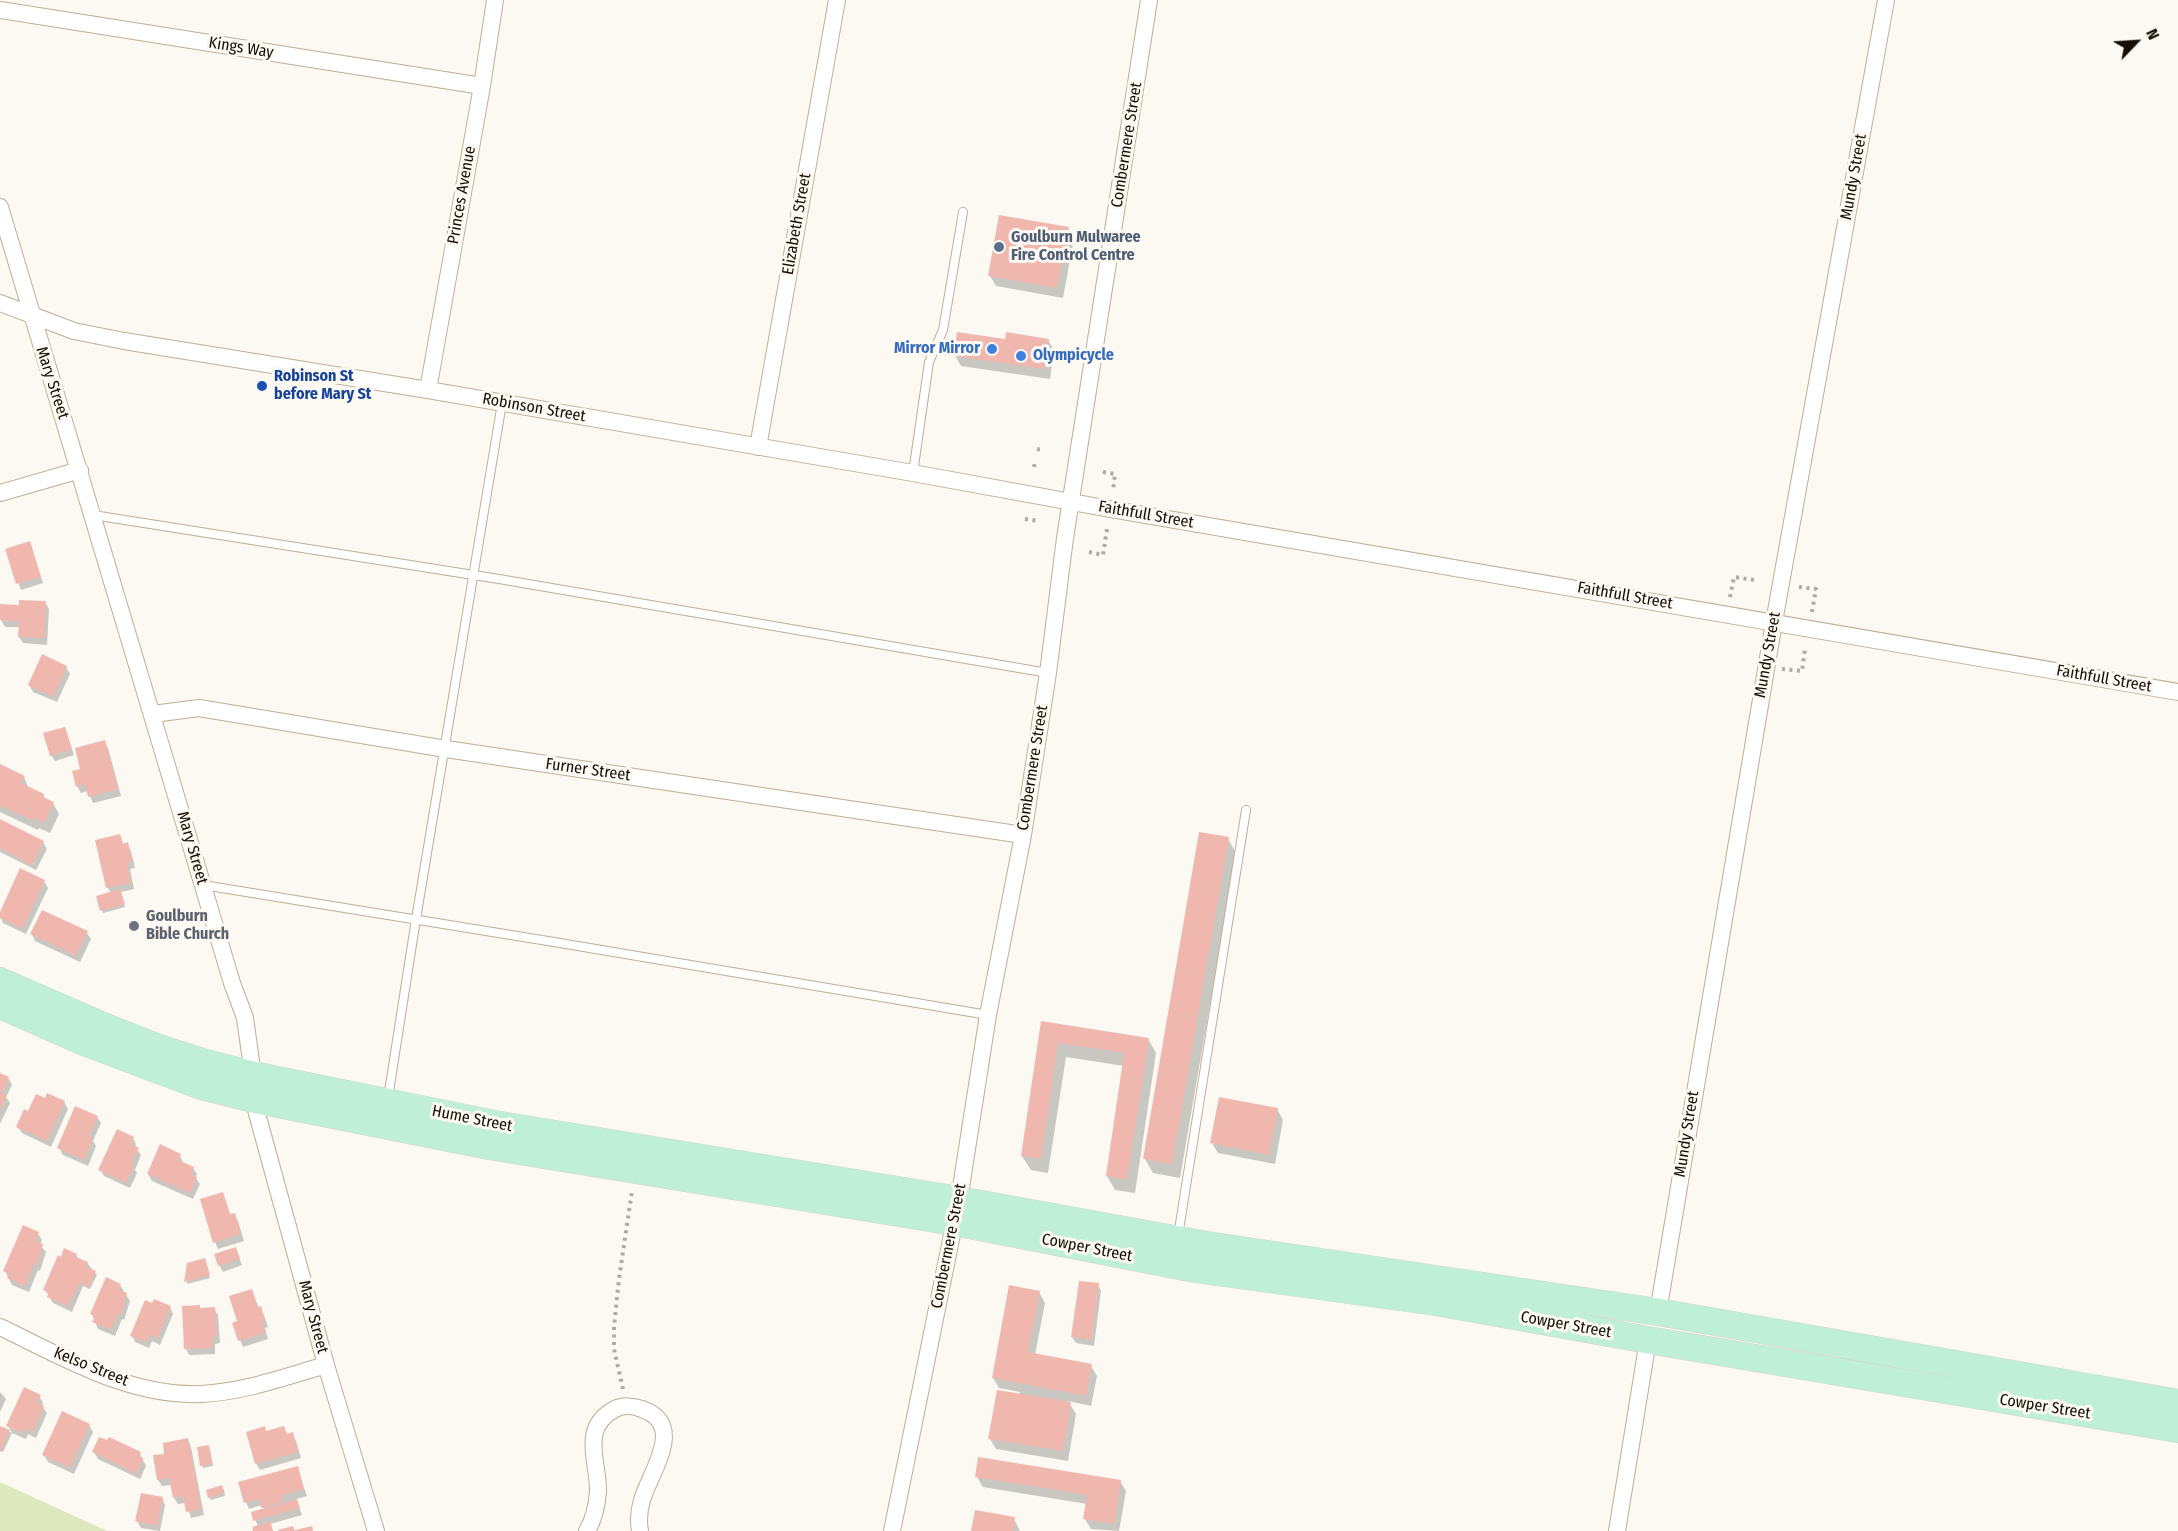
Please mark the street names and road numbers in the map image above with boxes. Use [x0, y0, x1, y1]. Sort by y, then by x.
street label: Kings Way [207, 33, 275, 63]
street label: Combermere Street [1108, 81, 1146, 209]
street label: Mundy Street [1837, 132, 1871, 222]
street label: Princes Avenue [444, 144, 480, 246]
street label: Elizabeth Street [779, 172, 815, 276]
street label: Mary Street [31, 344, 73, 422]
street label: Robinson Street [481, 389, 587, 427]
street label: Faithfull Street [1097, 497, 1195, 533]
street label: Faithfull Street [1576, 578, 1674, 614]
street label: Mundy Street [1751, 610, 1785, 700]
street label: Faithfull Street [2055, 661, 2153, 697]
street label: Combermere Street [1014, 704, 1052, 832]
street label: Furner Street [544, 755, 632, 785]
street label: Mary Street [172, 809, 212, 887]
street label: Mundy Street [1671, 1090, 1703, 1178]
street label: Hume Street [430, 1102, 514, 1136]
street label: Combermere Street [927, 1182, 971, 1310]
street label: Cowper Street [1040, 1230, 1134, 1266]
street label: Mary Street [294, 1278, 332, 1356]
street label: Cowper Street [1519, 1308, 1613, 1342]
street label: Kelso Street [51, 1343, 131, 1391]
street label: Cowper Street [1998, 1390, 2092, 1424]

